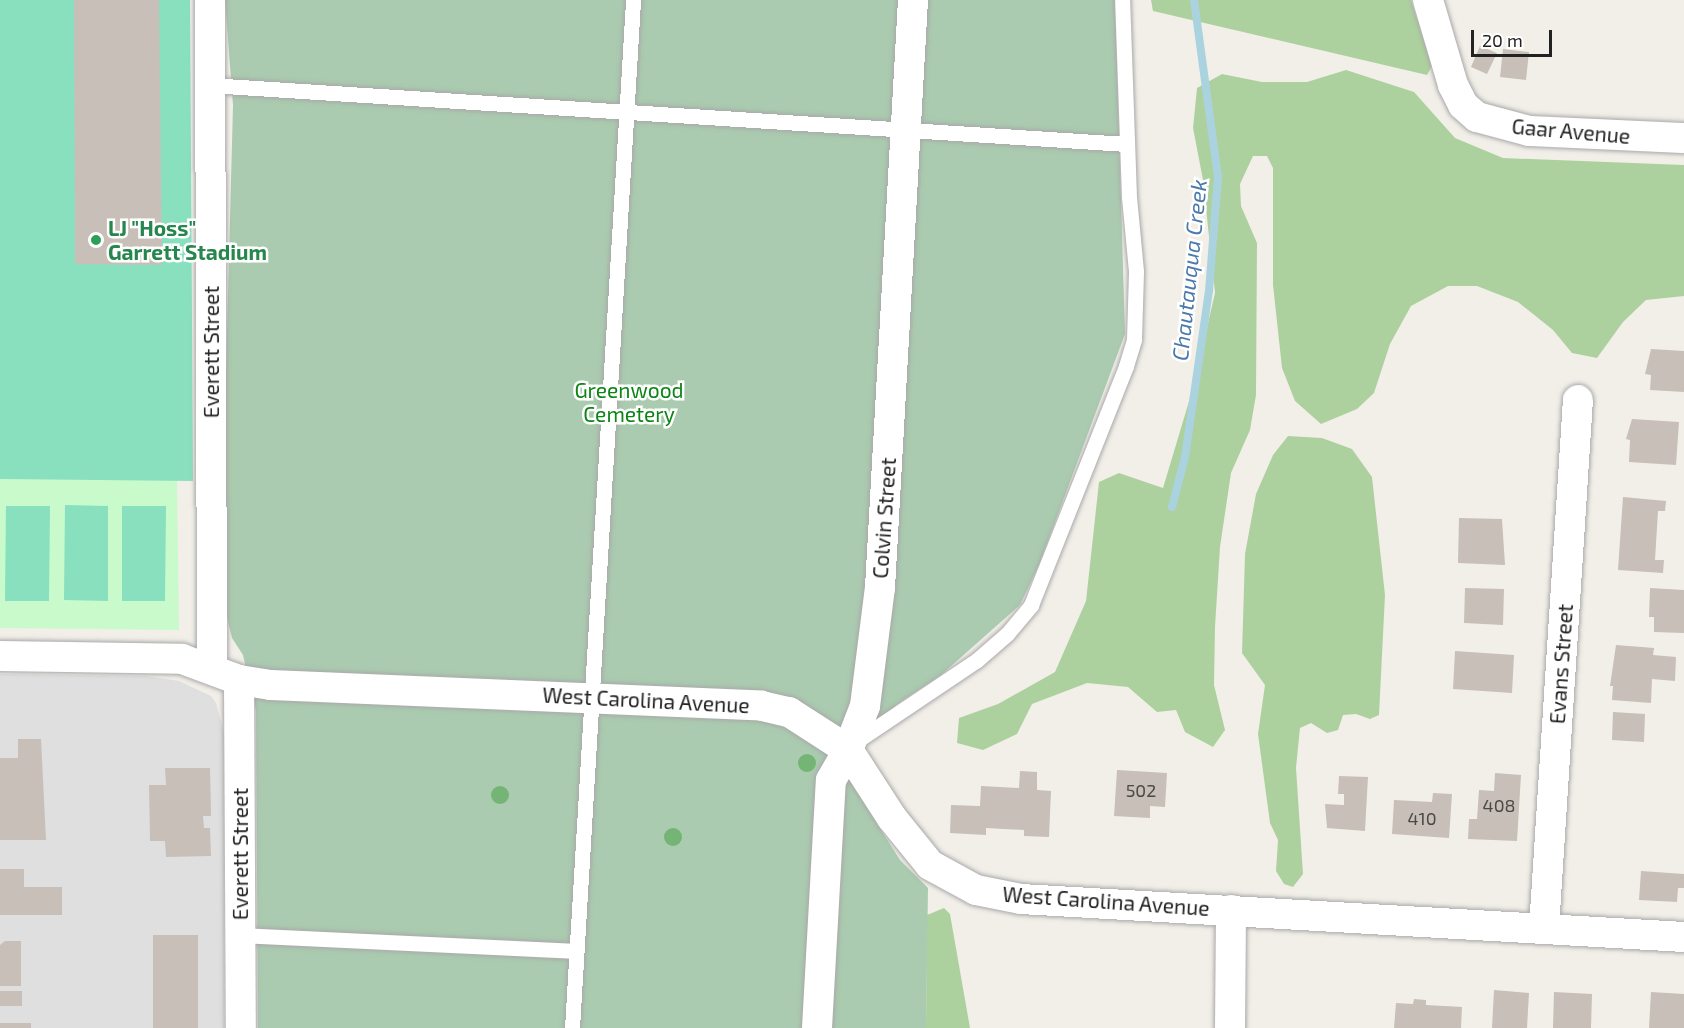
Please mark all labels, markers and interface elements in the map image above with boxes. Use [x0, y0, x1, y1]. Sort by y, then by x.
scale bar [1474, 18, 1555, 56]
text: 20 m [1482, 29, 1523, 51]
street label: Gaar Avenue [1510, 113, 1632, 149]
water label: Chautauqua Creek [1166, 178, 1212, 362]
place label: LJ "Hoss" Garrett Stadium [108, 215, 267, 265]
marker: LJ "Hoss" Garrett Stadium [89, 233, 103, 247]
street label: Everett Street [198, 286, 224, 418]
park label: Greenwood Cemetery [574, 377, 684, 427]
street label: Colvin Street [867, 457, 901, 579]
street label: Evans Street [1544, 603, 1578, 725]
street label: West Carolina Avenue [542, 682, 750, 718]
house number: 502 [1126, 779, 1156, 801]
street label: Everett Street [227, 788, 253, 920]
house number: 408 [1483, 794, 1515, 816]
house number: 410 [1407, 807, 1437, 829]
street label: West Carolina Avenue [1001, 881, 1211, 921]

